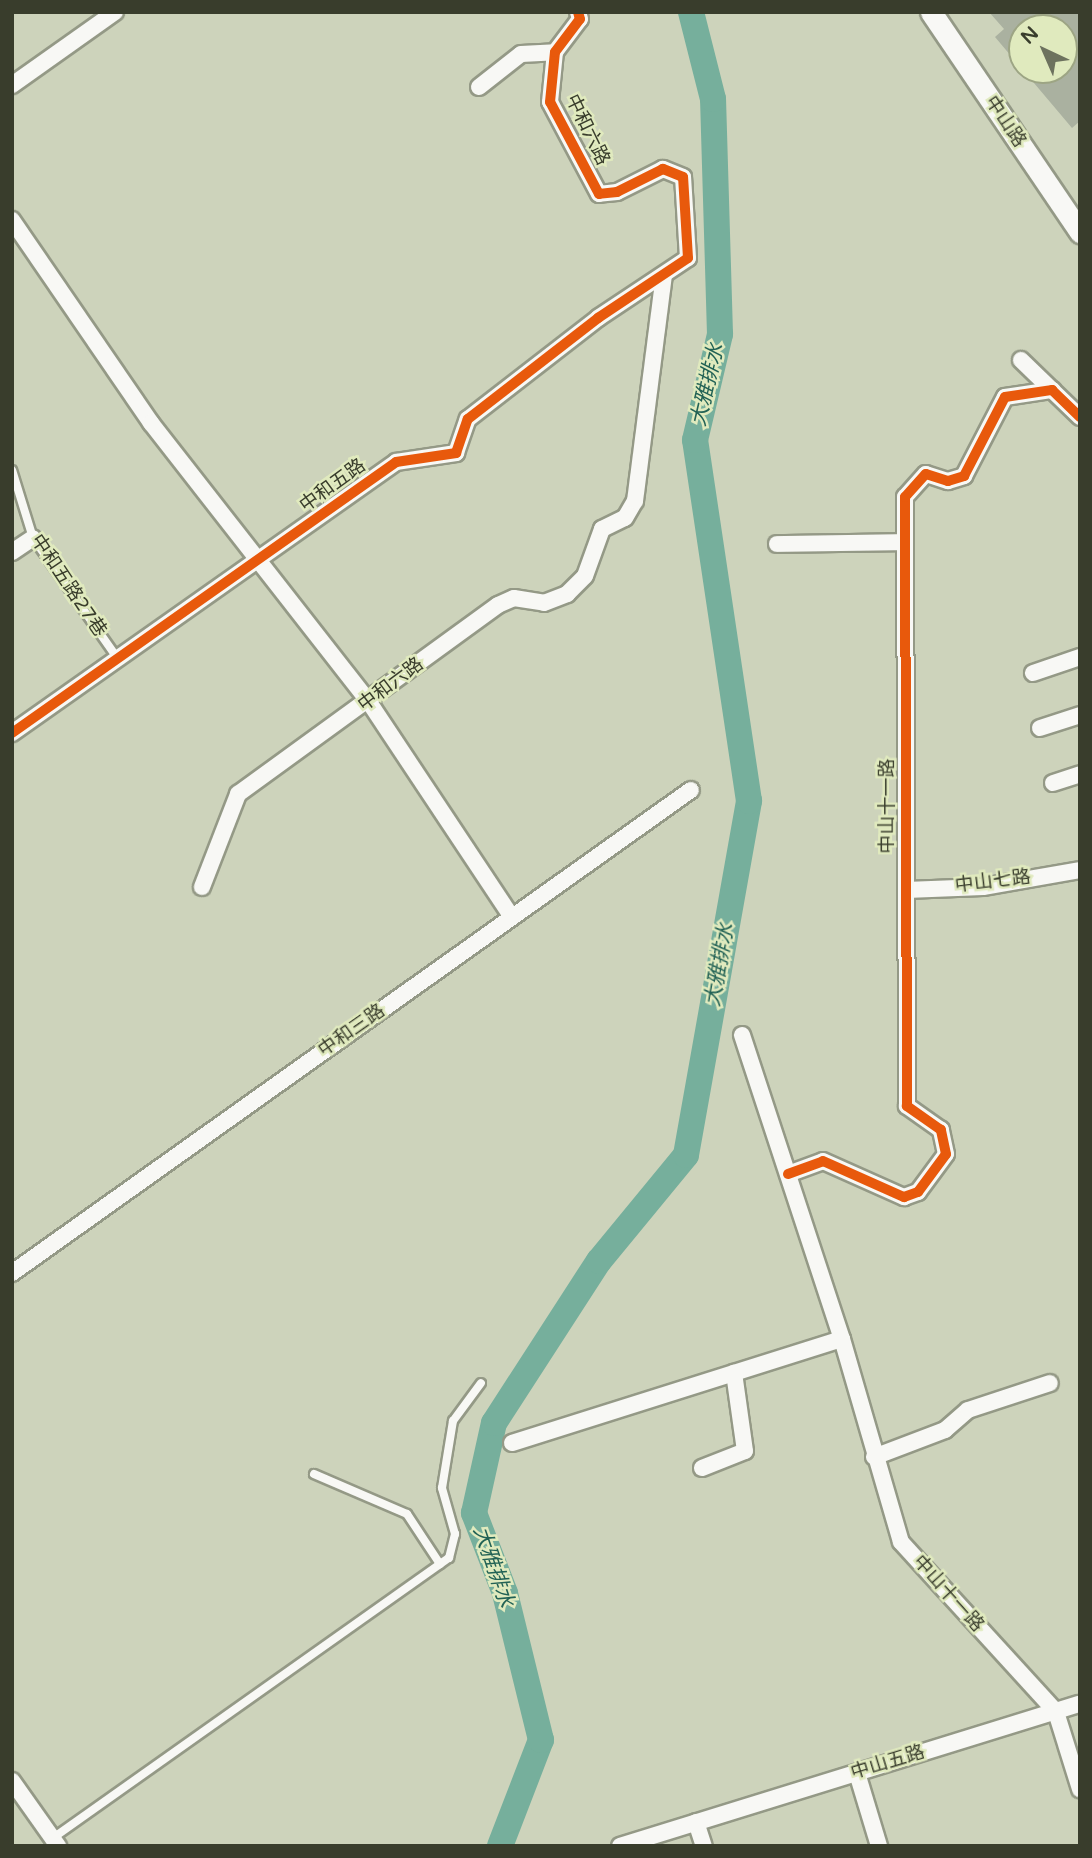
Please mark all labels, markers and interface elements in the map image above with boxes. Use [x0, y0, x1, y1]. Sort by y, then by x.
north arrow [1008, 14, 1078, 84]
text: N [1017, 22, 1043, 49]
street label: 中和六路 [560, 91, 614, 169]
street label: 中山路 [980, 92, 1030, 152]
water label: 大雅排水 [686, 341, 730, 429]
street label: 中和五路 [296, 454, 370, 518]
street label: 中和五路27巷 [25, 530, 111, 642]
street label: 中和六路 [354, 653, 428, 717]
street label: 中山十一路 [877, 759, 899, 853]
street label: 中山七路 [954, 866, 1032, 898]
water label: 大雅排水 [700, 921, 740, 1009]
street label: 中和三路 [314, 1000, 390, 1062]
water label: 大雅排水 [467, 1523, 519, 1611]
street label: 中山十一路 [908, 1551, 988, 1637]
street label: 中山五路 [848, 1741, 928, 1785]

